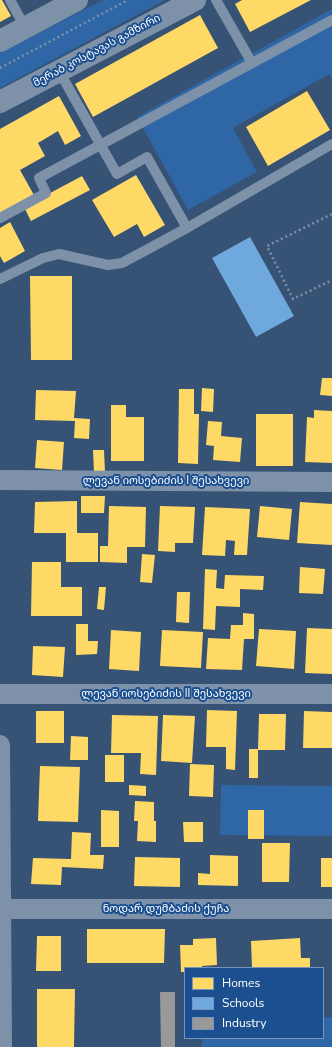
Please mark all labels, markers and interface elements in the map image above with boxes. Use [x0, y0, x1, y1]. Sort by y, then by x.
street label: მერაბ კოსტავას გამზირი [31, 12, 163, 90]
street label: ლევან იოსებიძის I შესახვევი [83, 474, 249, 488]
street label: ლევან იოსებიძის II შესახვევი [81, 687, 251, 701]
street label: ნოდარ დუმბაძის ქუჩა [103, 902, 229, 916]
legend [184, 967, 324, 1039]
text: Homes [222, 975, 260, 991]
text: Schools [222, 995, 264, 1011]
text: Industry [222, 1015, 266, 1031]

